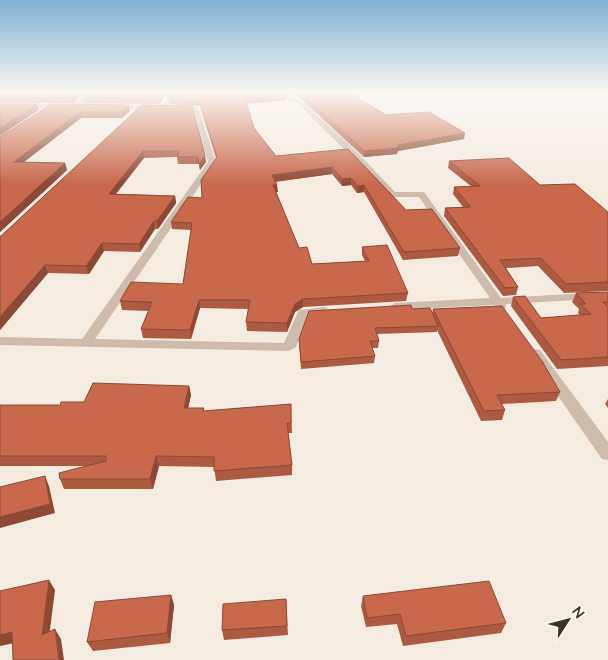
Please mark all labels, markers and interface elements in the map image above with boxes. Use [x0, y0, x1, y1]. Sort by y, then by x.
north arrow [543, 595, 593, 645]
text: N [568, 603, 589, 622]

